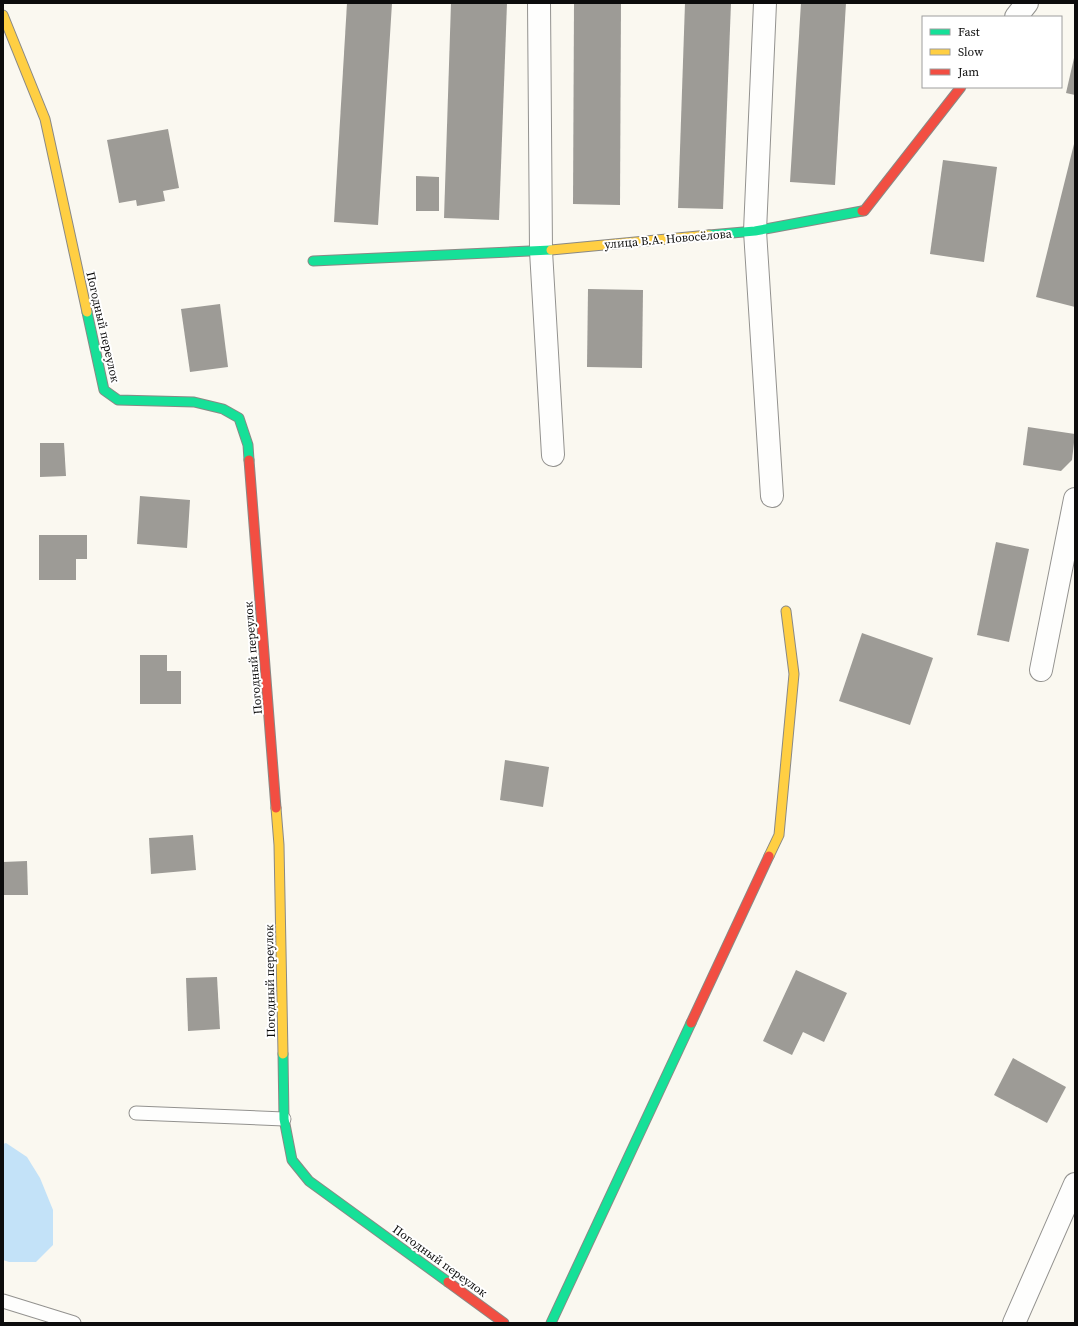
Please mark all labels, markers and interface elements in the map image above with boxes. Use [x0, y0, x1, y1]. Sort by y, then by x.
legend [922, 16, 1062, 88]
text: Fast [958, 24, 980, 40]
text: Slow [958, 44, 984, 60]
text: Jam [957, 64, 979, 80]
street label: улица В.А. Новосёлова [604, 225, 733, 253]
street label: Погодный переулок [82, 270, 124, 384]
street label: Погодный переулок [240, 601, 266, 715]
street label: Погодный переулок [261, 924, 279, 1038]
street label: Погодный переулок [389, 1221, 491, 1301]

